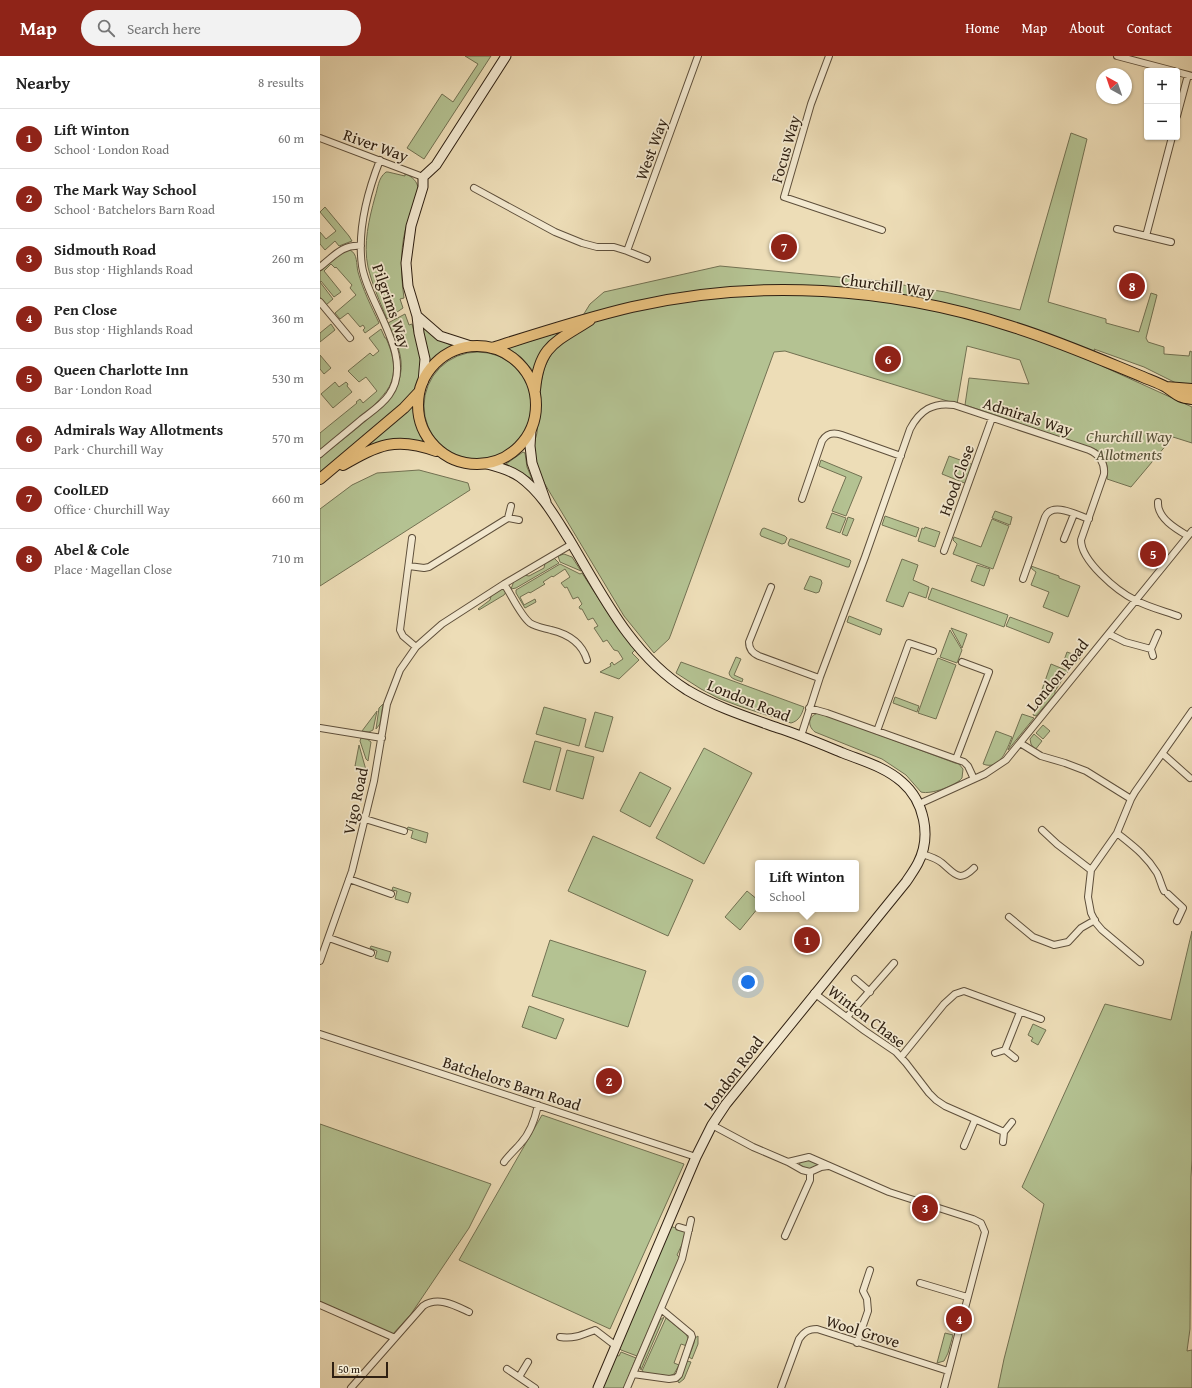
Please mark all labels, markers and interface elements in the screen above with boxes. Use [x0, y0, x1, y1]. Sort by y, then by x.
search box [81, 10, 361, 46]
text: Map [20, 14, 57, 42]
icon: search [95, 17, 117, 39]
text: Search here [127, 18, 201, 39]
text: Home [965, 18, 1000, 38]
text: Map [1022, 18, 1047, 38]
text: About [1069, 18, 1105, 38]
text: Contact [1127, 18, 1172, 38]
north arrow [1096, 68, 1132, 104]
map controls [1144, 68, 1180, 140]
button: + [1144, 68, 1180, 104]
text: Nearby [16, 70, 70, 95]
text: 8 results [258, 73, 304, 92]
button: − [1144, 104, 1180, 140]
street label: Focus Way [764, 112, 806, 186]
street label: West Way [629, 115, 673, 183]
text: Lift Winton [54, 119, 129, 140]
street label: River Way [340, 122, 412, 168]
text: 1 [26, 129, 32, 148]
text: 60 m [278, 129, 304, 148]
text: School · London Road [54, 140, 169, 159]
text: The Mark Way School [54, 179, 197, 200]
text: 2 [26, 189, 32, 208]
text: 150 m [272, 189, 304, 208]
text: School · Batchelors Barn Road [54, 200, 215, 219]
pin: 7 [771, 232, 797, 262]
text: Sidmouth Road [54, 239, 156, 260]
text: 3 [26, 249, 32, 268]
text: 260 m [272, 249, 304, 268]
text: Bus stop · Highlands Road [54, 260, 193, 279]
street label: Pilgrims Way [366, 260, 418, 352]
street label: Churchill Way [840, 267, 936, 303]
pin: 8 [1119, 271, 1145, 301]
text: Pen Close [54, 299, 117, 320]
text: 4 [26, 309, 32, 328]
text: 360 m [272, 309, 304, 328]
text: Bus stop · Highlands Road [54, 320, 193, 339]
pin: 6 [875, 344, 901, 374]
text: Queen Charlotte Inn [54, 359, 188, 380]
text: 5 [26, 369, 32, 388]
text: 530 m [272, 369, 304, 388]
text: Bar · London Road [54, 380, 152, 399]
street label: Admirals Way [980, 390, 1076, 442]
text: Admirals Way Allotments [54, 419, 223, 440]
park label: Churchill Way Allotments [1086, 424, 1173, 466]
text: 6 [26, 429, 32, 448]
text: 570 m [272, 429, 304, 448]
text: Park · Churchill Way [54, 440, 163, 459]
street label: Hood Close [932, 441, 980, 519]
text: CoolLED [54, 479, 109, 500]
text: 7 [26, 489, 32, 508]
text: 660 m [272, 489, 304, 508]
text: Office · Churchill Way [54, 500, 170, 519]
text: Abel & Cole [54, 539, 129, 560]
pin: 5 [1140, 539, 1166, 569]
text: 8 [26, 549, 32, 568]
text: 710 m [272, 549, 304, 568]
text: Place · Magellan Close [54, 560, 172, 579]
street label: London Road [1020, 633, 1094, 717]
street label: London Road [704, 672, 795, 728]
street label: Vigo Road [336, 765, 374, 837]
popup [755, 860, 859, 912]
text: Lift Winton [769, 866, 845, 887]
text: School [769, 887, 805, 906]
pin: 1 [794, 925, 820, 955]
your location [738, 972, 758, 992]
street label: Winton Chase [823, 979, 911, 1053]
street label: London Road [697, 1030, 769, 1115]
street label: Batchelors Barn Road [440, 1049, 585, 1117]
pin: 2 [596, 1066, 622, 1096]
pin: 3 [912, 1193, 938, 1223]
pin: 4 [946, 1304, 972, 1334]
street label: Wool Grove [823, 1308, 903, 1354]
scale bar [332, 1360, 388, 1379]
text: 50 m [338, 1361, 360, 1377]

